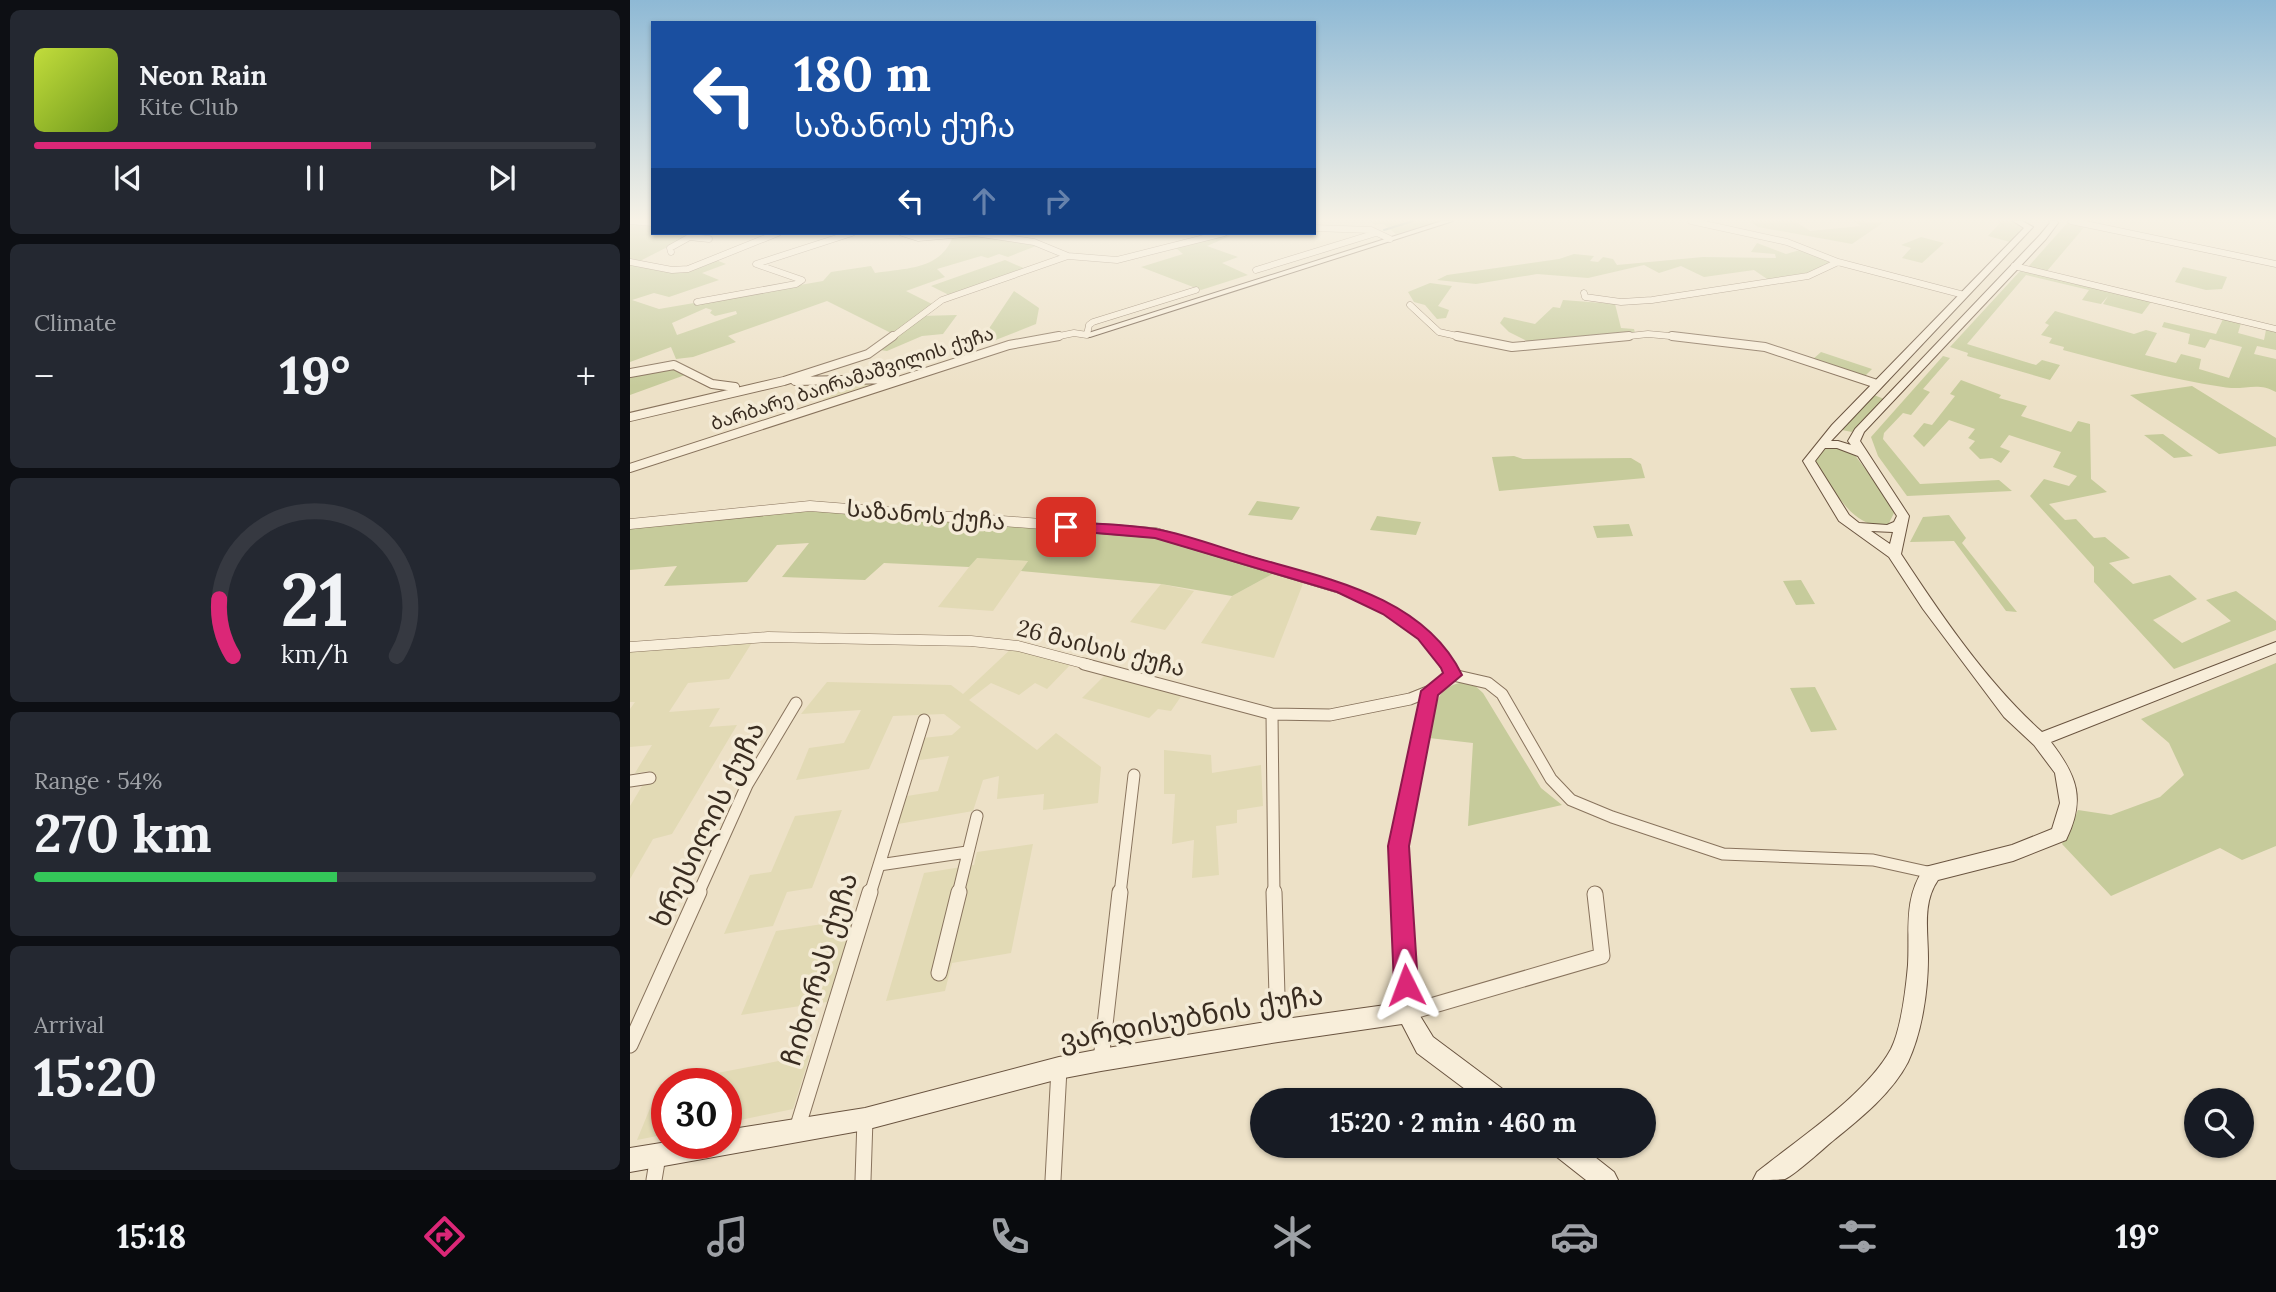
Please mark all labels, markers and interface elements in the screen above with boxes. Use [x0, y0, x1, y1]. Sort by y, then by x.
text: 180 m [794, 42, 931, 104]
icon: left [679, 49, 770, 140]
text: Neon Rain [139, 59, 267, 92]
text: Kite Club [139, 92, 238, 121]
text: საზანოს ქუჩა [794, 105, 1015, 146]
icon: previous [109, 159, 147, 197]
icon: pause [296, 159, 334, 197]
icon: next [483, 159, 521, 197]
icon: left [892, 182, 930, 220]
icon: ahead [965, 182, 1003, 220]
icon: right [1038, 182, 1076, 220]
text: Climate [34, 308, 116, 337]
street label: ბარბარე ბაირამაშვილის ქუჩა [707, 321, 997, 436]
text: 19° [280, 342, 350, 408]
text: − [34, 352, 54, 400]
text: + [576, 352, 596, 400]
street label: საზანოს ქუჩა [846, 493, 1007, 536]
pin [1036, 497, 1096, 557]
icon: arrive [1047, 508, 1085, 546]
text: 21 [281, 553, 349, 646]
street label: 26 მაისის ქუჩა [1014, 613, 1188, 682]
text: km/h [281, 638, 349, 670]
street label: ხრესილის ქუჩა [642, 715, 772, 933]
text: Range · 54% [34, 766, 162, 795]
text: 270 km [34, 800, 212, 866]
street label: ჩიხორას ქუჩა [773, 868, 865, 1070]
position arrow [1369, 948, 1443, 1022]
street label: ვარდისუბნის ქუჩა [1056, 976, 1326, 1058]
text: Arrival [34, 1010, 104, 1039]
text: 15:20 [34, 1044, 157, 1110]
speed limit sign: 30 [651, 1068, 742, 1159]
map controls [2184, 1088, 2254, 1158]
button: search [2184, 1088, 2254, 1158]
text: 15:20 · 2 min · 460 m [1330, 1106, 1576, 1139]
icon: directions [420, 1212, 469, 1261]
icon: music [703, 1212, 752, 1261]
icon: phone [985, 1212, 1034, 1261]
icon: climate [1268, 1212, 1317, 1261]
icon: car [1550, 1212, 1599, 1261]
icon: filters [1833, 1212, 1882, 1261]
text: 15:18 [117, 1216, 186, 1257]
text: 19° [2116, 1216, 2159, 1257]

